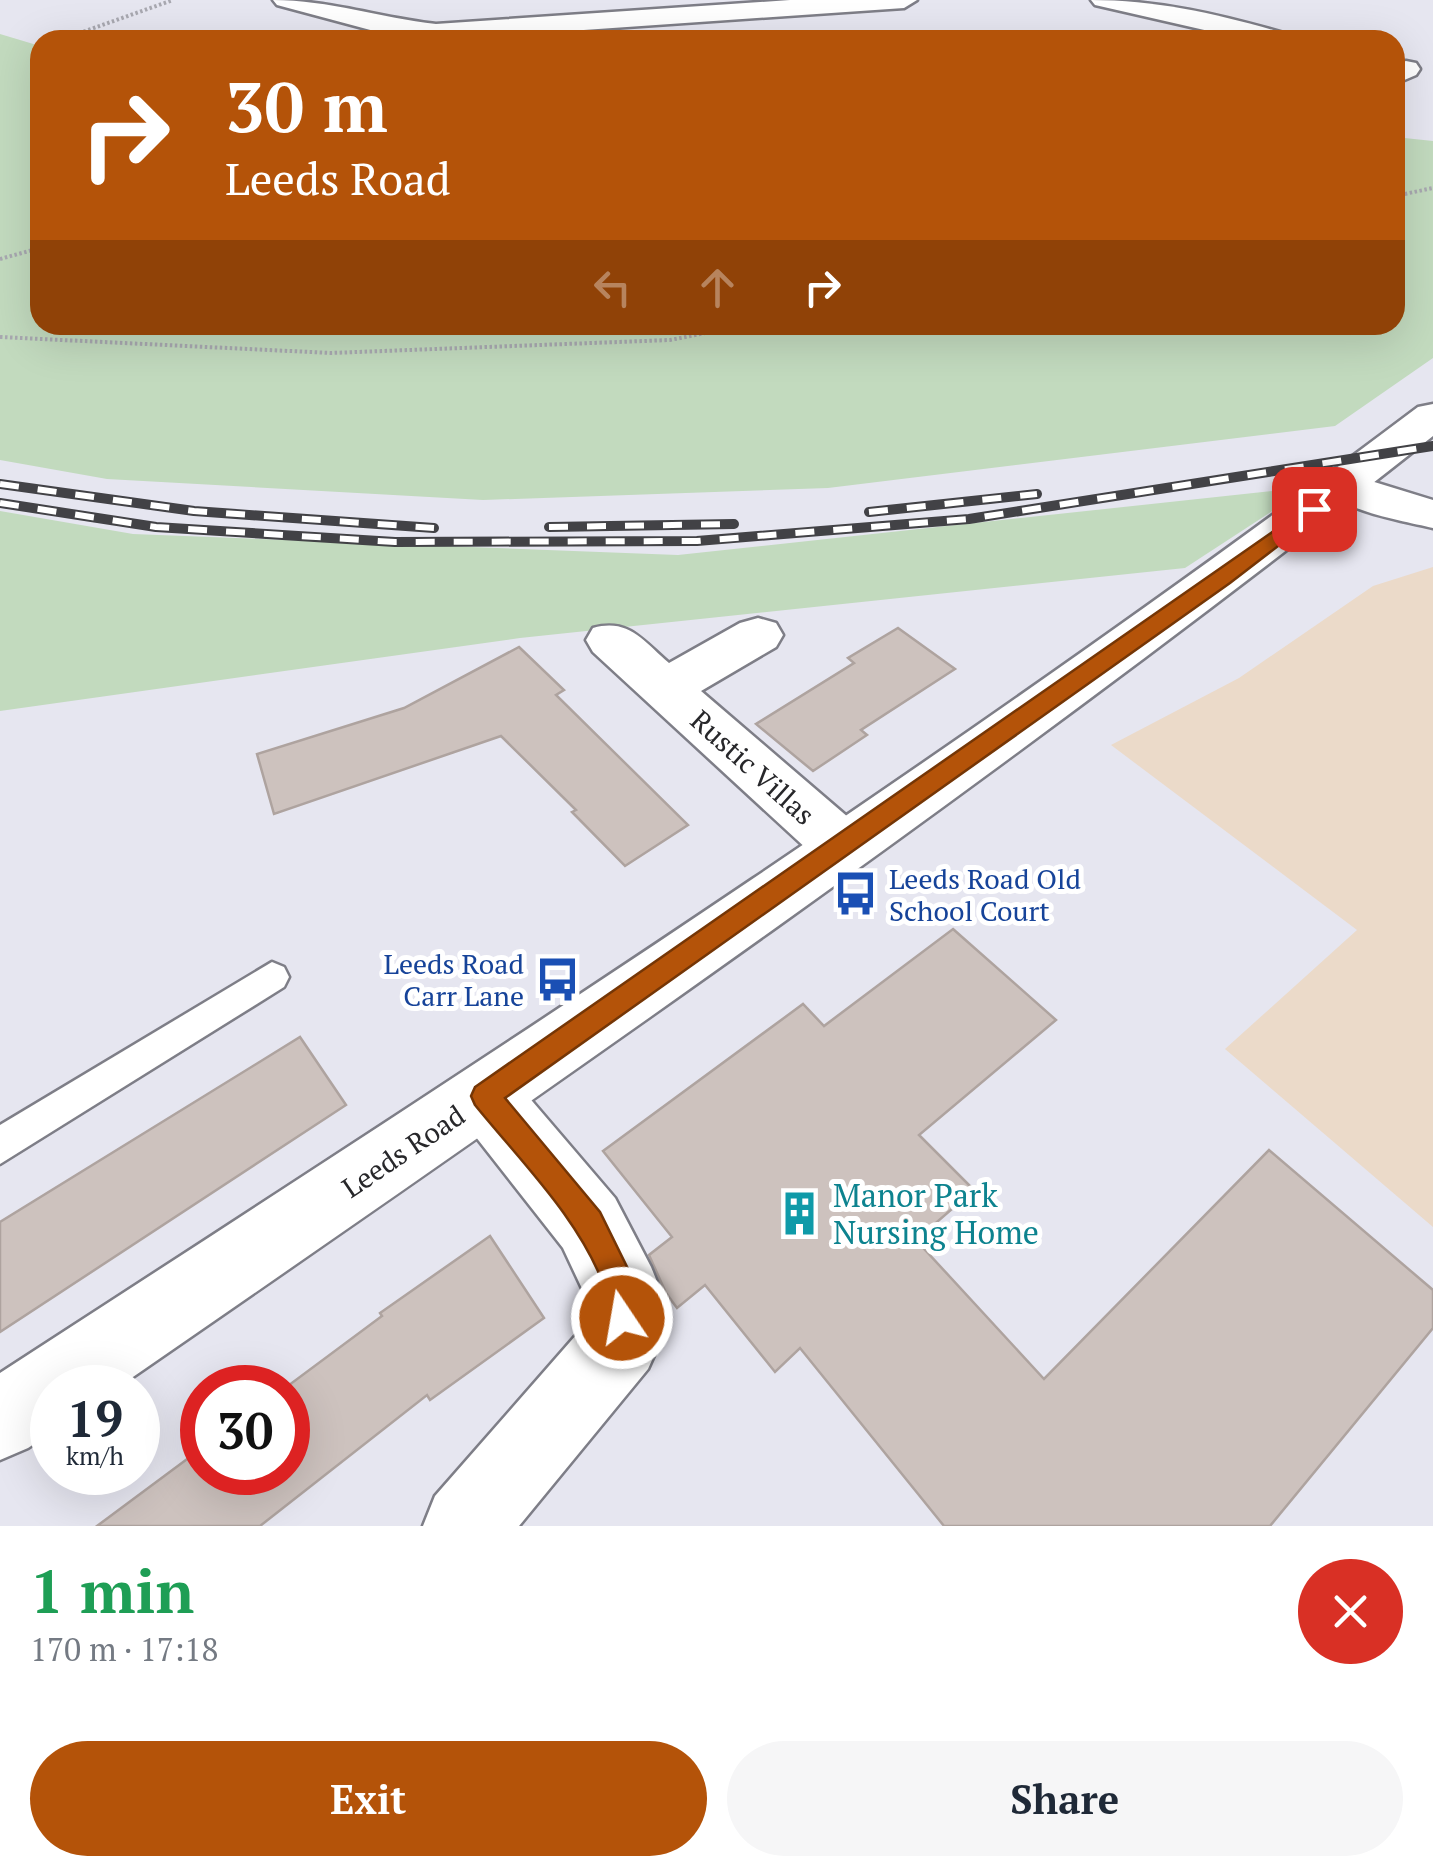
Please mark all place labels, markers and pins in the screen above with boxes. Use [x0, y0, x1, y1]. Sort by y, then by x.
pin [1272, 467, 1357, 552]
place label: Leeds Road Old School Court [889, 860, 1081, 929]
bus stop icon: Leeds Road Old School Court [832, 870, 880, 918]
place label: Leeds Road Carr Lane [384, 945, 524, 1014]
bus stop icon: Leeds Road Carr Lane [533, 955, 581, 1003]
place label: Manor Park Nursing Home [833, 1174, 1039, 1253]
building icon: Manor Park Nursing Home [776, 1189, 824, 1237]

